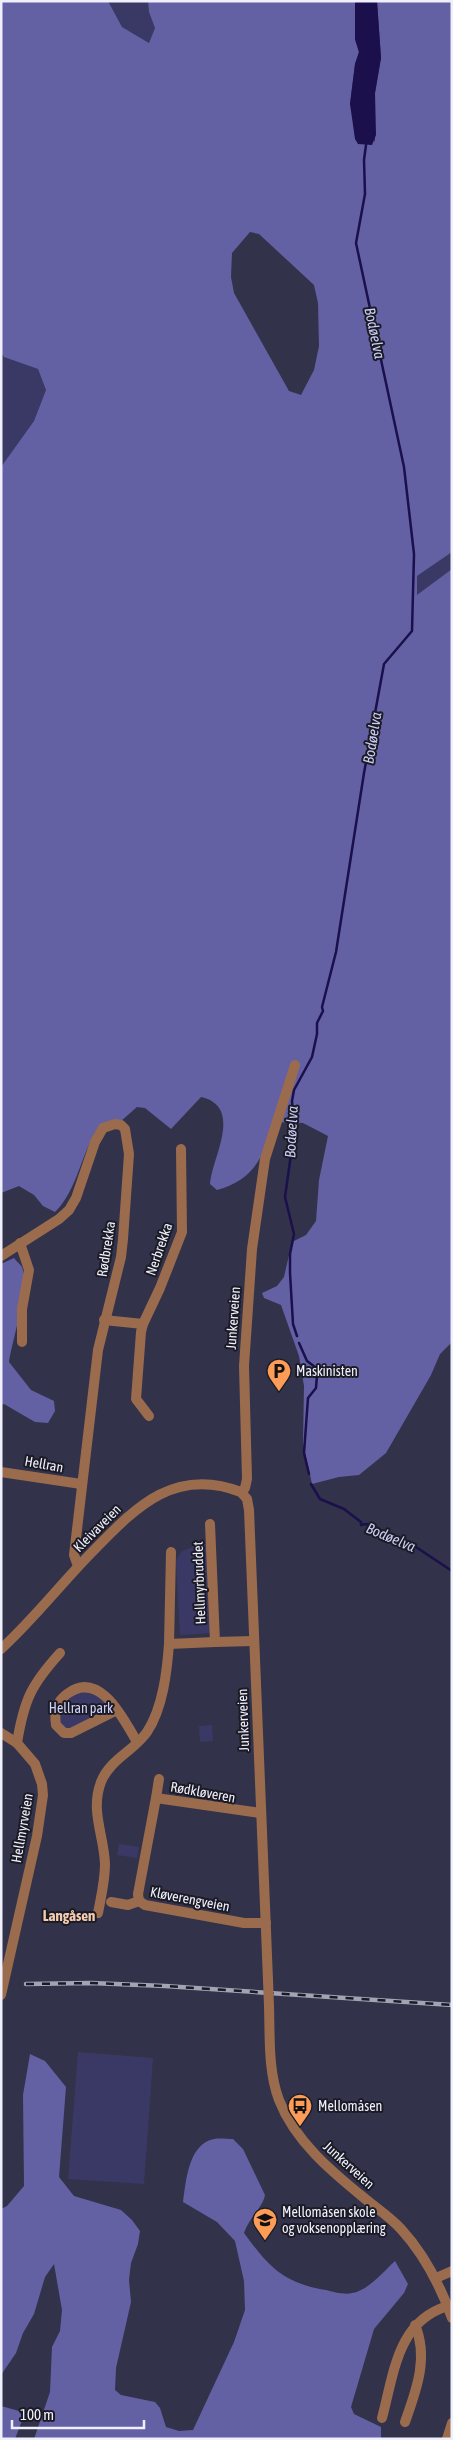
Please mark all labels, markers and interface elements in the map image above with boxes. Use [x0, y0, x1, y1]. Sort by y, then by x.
water label: Bodøelva [361, 306, 389, 360]
water label: Bodøelva [360, 711, 384, 765]
water label: Bodøelva [281, 1106, 301, 1158]
street label: Rødbrekka [94, 1220, 118, 1278]
street label: Nerbrekka [143, 1221, 175, 1277]
street label: Junkerveien [223, 1286, 243, 1350]
parking icon: Maskinisten [266, 1358, 292, 1392]
place label: Maskinisten [296, 1363, 358, 1379]
street label: Hellran [23, 1453, 65, 1475]
street label: Kleivaveien [70, 1501, 124, 1555]
water label: Bodøelva [364, 1519, 418, 1555]
street label: Hellmyrbruddet [190, 1541, 208, 1625]
street label: Junkerveien [234, 1688, 252, 1752]
park label: Hellran park [49, 1700, 113, 1716]
street label: Rødkløveren [169, 1778, 237, 1806]
street label: Hellmyrveien [8, 1792, 36, 1864]
street label: Kløverengveien [149, 1883, 231, 1915]
district label: Langåsen [43, 1907, 95, 1924]
bus stop icon: Mellomåsen [287, 2093, 313, 2127]
place label: Mellomåsen [318, 2098, 382, 2114]
street label: Junkerveien [320, 2138, 378, 2192]
place label: Mellomåsen skole og voksenopplæring [282, 2204, 386, 2236]
school or university icon: Mellomåsen skole og voksenopplæring [252, 2207, 278, 2241]
scale bar [12, 2398, 145, 2430]
text: 100 m [20, 2406, 54, 2423]

